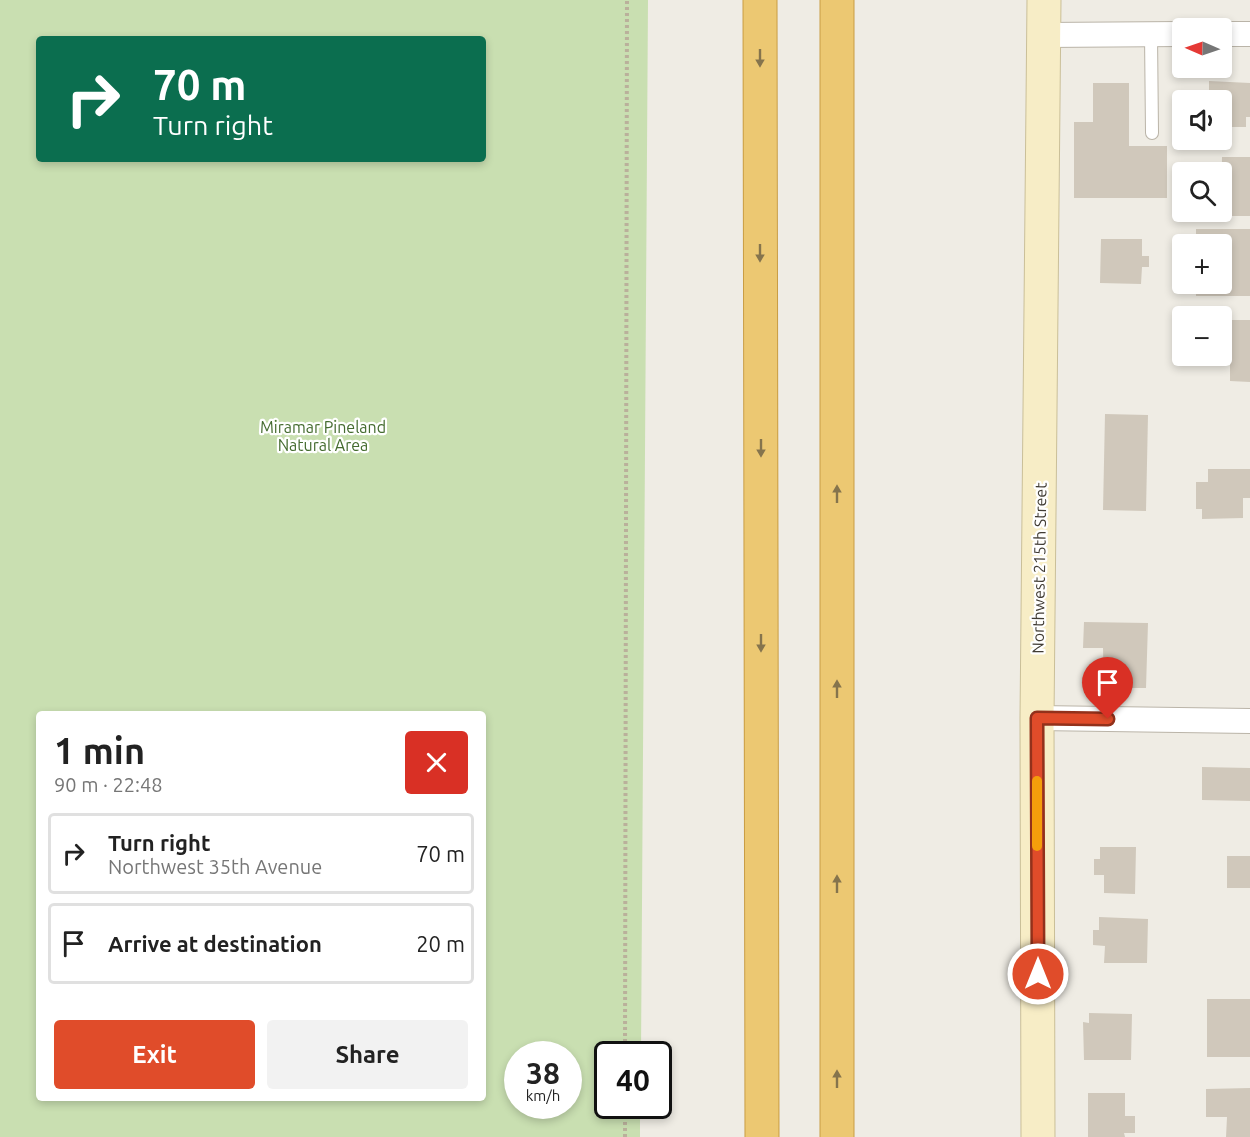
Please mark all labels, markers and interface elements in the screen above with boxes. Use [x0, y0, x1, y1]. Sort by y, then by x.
north arrow [1172, 18, 1232, 78]
map controls [1172, 18, 1232, 366]
one-way arrow [755, 49, 765, 68]
icon: right [54, 60, 132, 138]
text: 70 m [153, 61, 247, 108]
button: sound [1172, 90, 1232, 150]
text: Turn right [153, 110, 273, 140]
button: search [1172, 162, 1232, 222]
button: + [1172, 234, 1232, 294]
one-way arrow [755, 244, 765, 263]
button: − [1172, 306, 1232, 366]
park label: Miramar Pineland Natural Area [260, 418, 386, 454]
one-way arrow [756, 439, 766, 458]
street label: Northwest 215th Street [1029, 482, 1050, 654]
one-way arrow [832, 484, 842, 503]
one-way arrow [756, 634, 766, 653]
pin [1082, 657, 1133, 719]
icon: arrive [1091, 666, 1124, 699]
one-way arrow [832, 679, 842, 698]
text: 1 min [54, 730, 145, 771]
button: close [405, 731, 468, 794]
text: 90 m · 22:48 [54, 773, 163, 796]
text: Turn right [108, 830, 210, 855]
icon: right [57, 837, 90, 870]
text: 70 m [416, 841, 465, 866]
text: Northwest 35th Avenue [108, 855, 322, 878]
one-way arrow [832, 874, 842, 893]
icon: arrive [57, 927, 90, 960]
text: Arrive at destination [108, 931, 322, 956]
text: 20 m [416, 931, 465, 956]
position arrow [1006, 942, 1070, 1006]
button: Exit [54, 1020, 255, 1089]
button: Share [267, 1020, 468, 1089]
speed limit sign: 40 [594, 1041, 672, 1119]
text: 38 [526, 1056, 560, 1090]
one-way arrow [832, 1069, 842, 1088]
text: km/h [526, 1087, 560, 1104]

